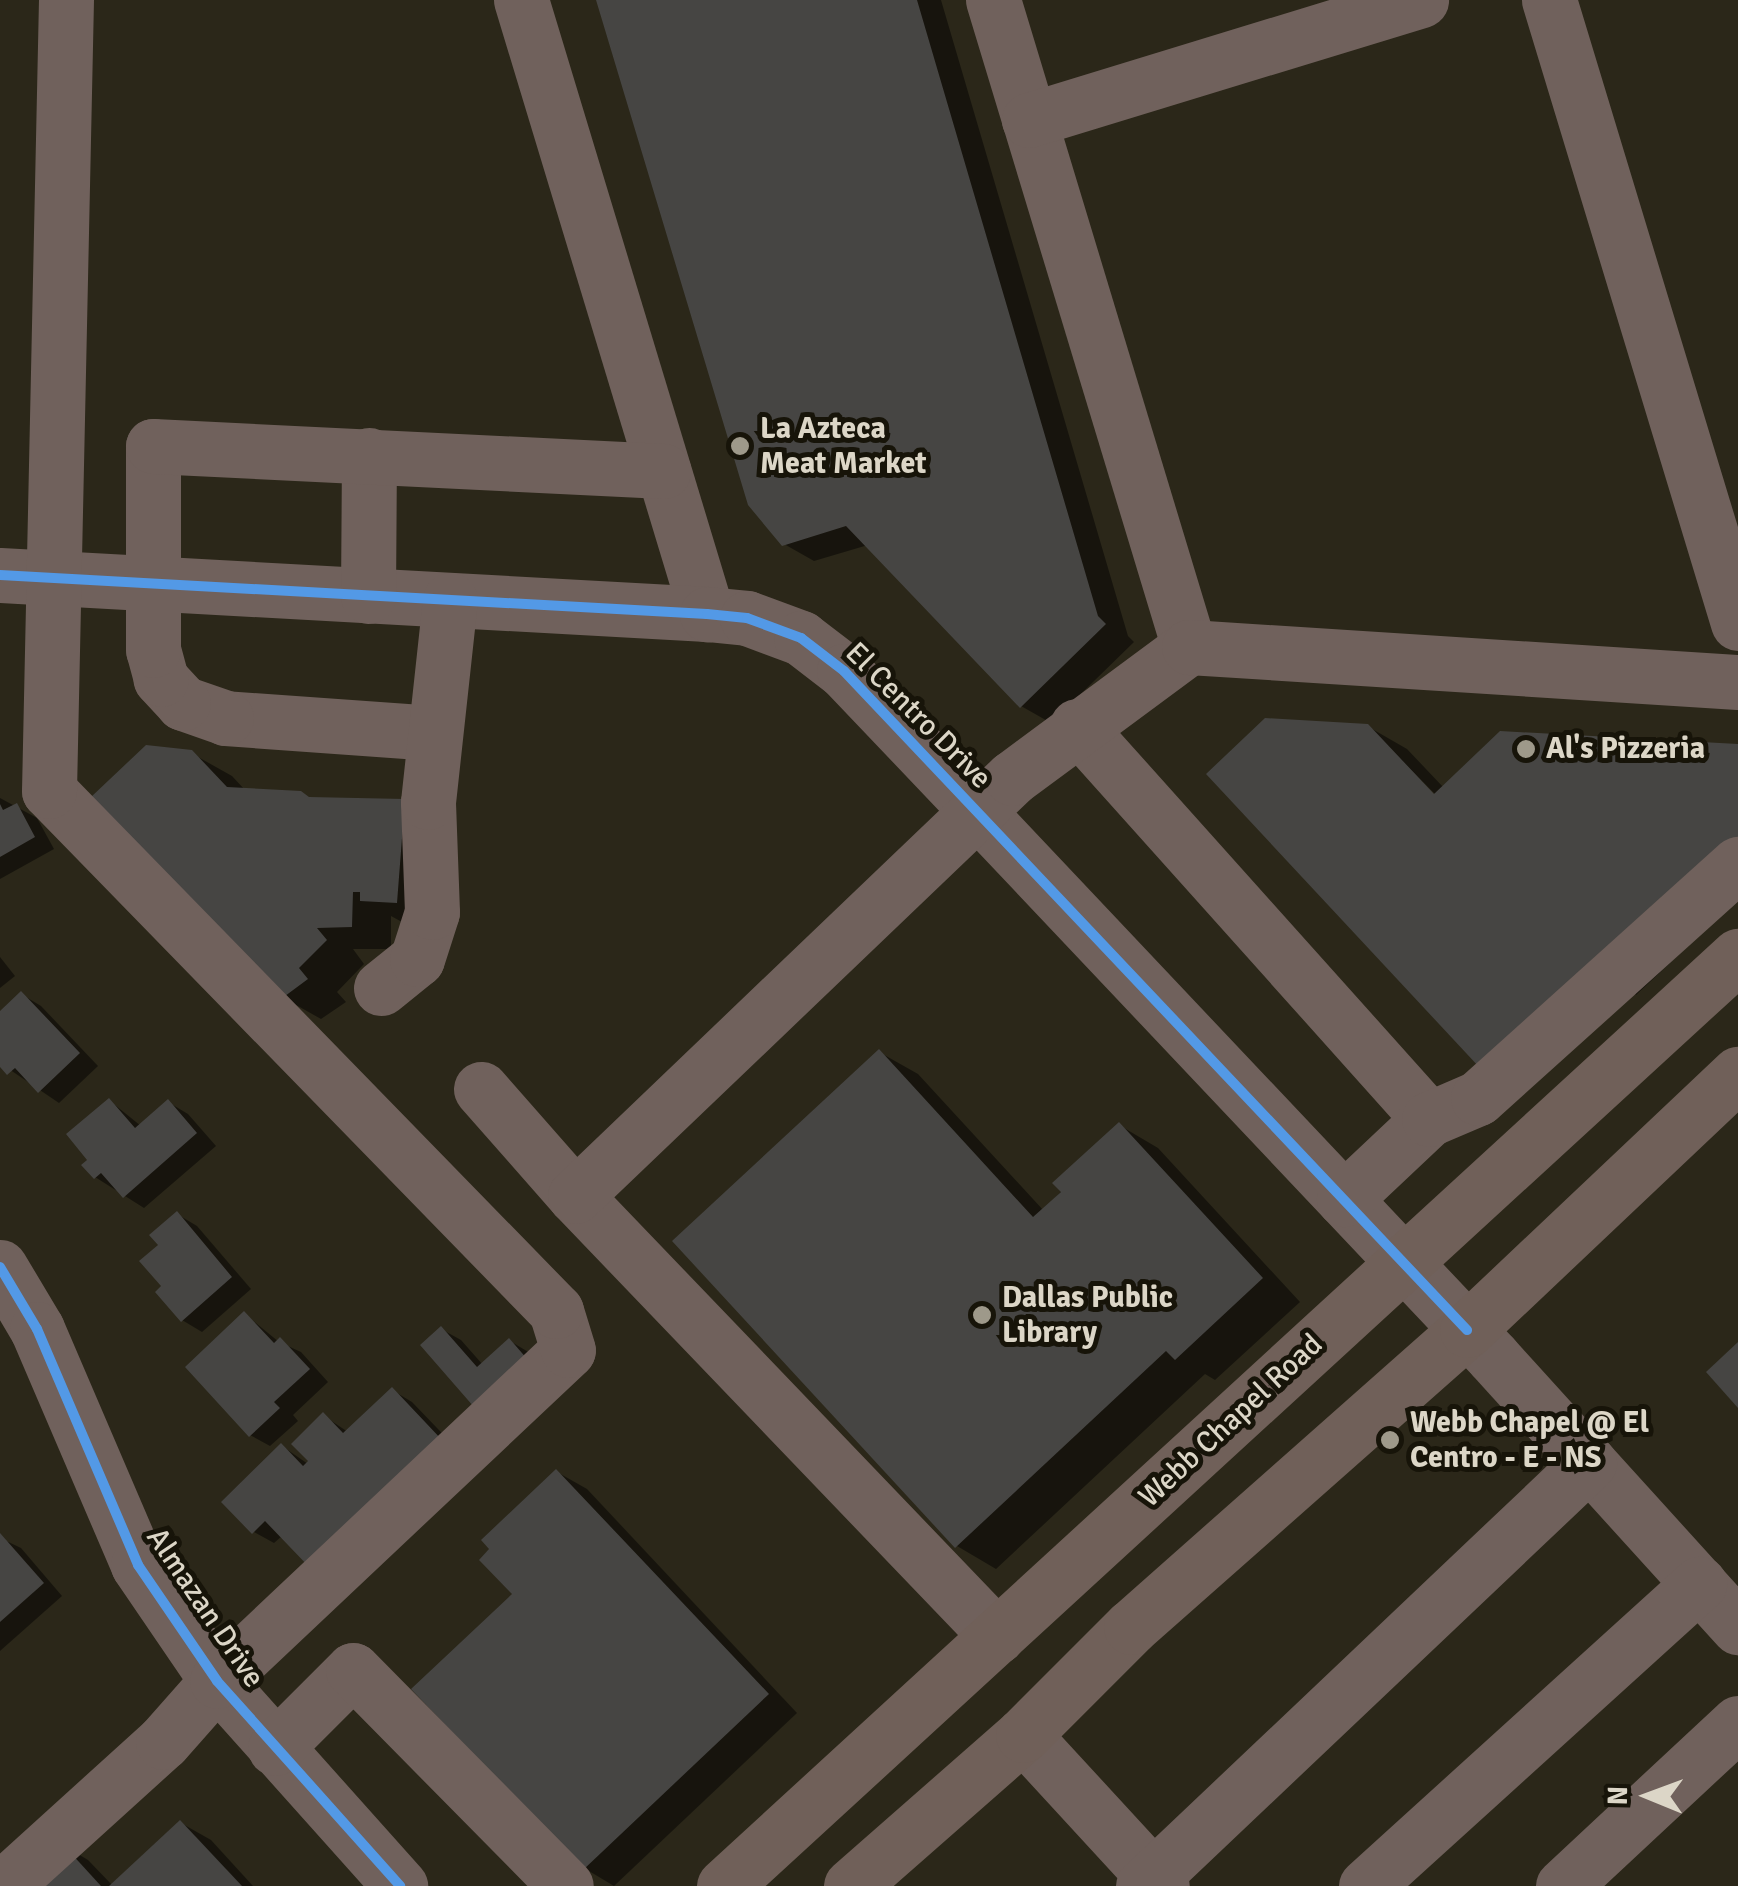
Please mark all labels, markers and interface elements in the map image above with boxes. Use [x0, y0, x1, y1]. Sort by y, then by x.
place label: La Azteca Meat Market [760, 411, 927, 482]
marker: La Azteca Meat Market [729, 435, 751, 457]
street label: El Centro Drive [837, 635, 999, 797]
place label: Al's Pizzeria [1546, 731, 1705, 767]
marker: Al's Pizzeria [1515, 738, 1537, 760]
place label: Dallas Public Library [1002, 1280, 1173, 1350]
marker: Dallas Public Library [971, 1304, 993, 1326]
street label: Webb Chapel Road [1132, 1327, 1330, 1515]
place label: Webb Chapel @ El Centro - E - NS [1410, 1405, 1649, 1476]
marker: Webb Chapel @ El Centro - E - NS [1379, 1429, 1401, 1451]
street label: Almazan Drive [138, 1521, 272, 1695]
north arrow [1598, 1746, 1698, 1846]
text: N [1601, 1785, 1635, 1806]

